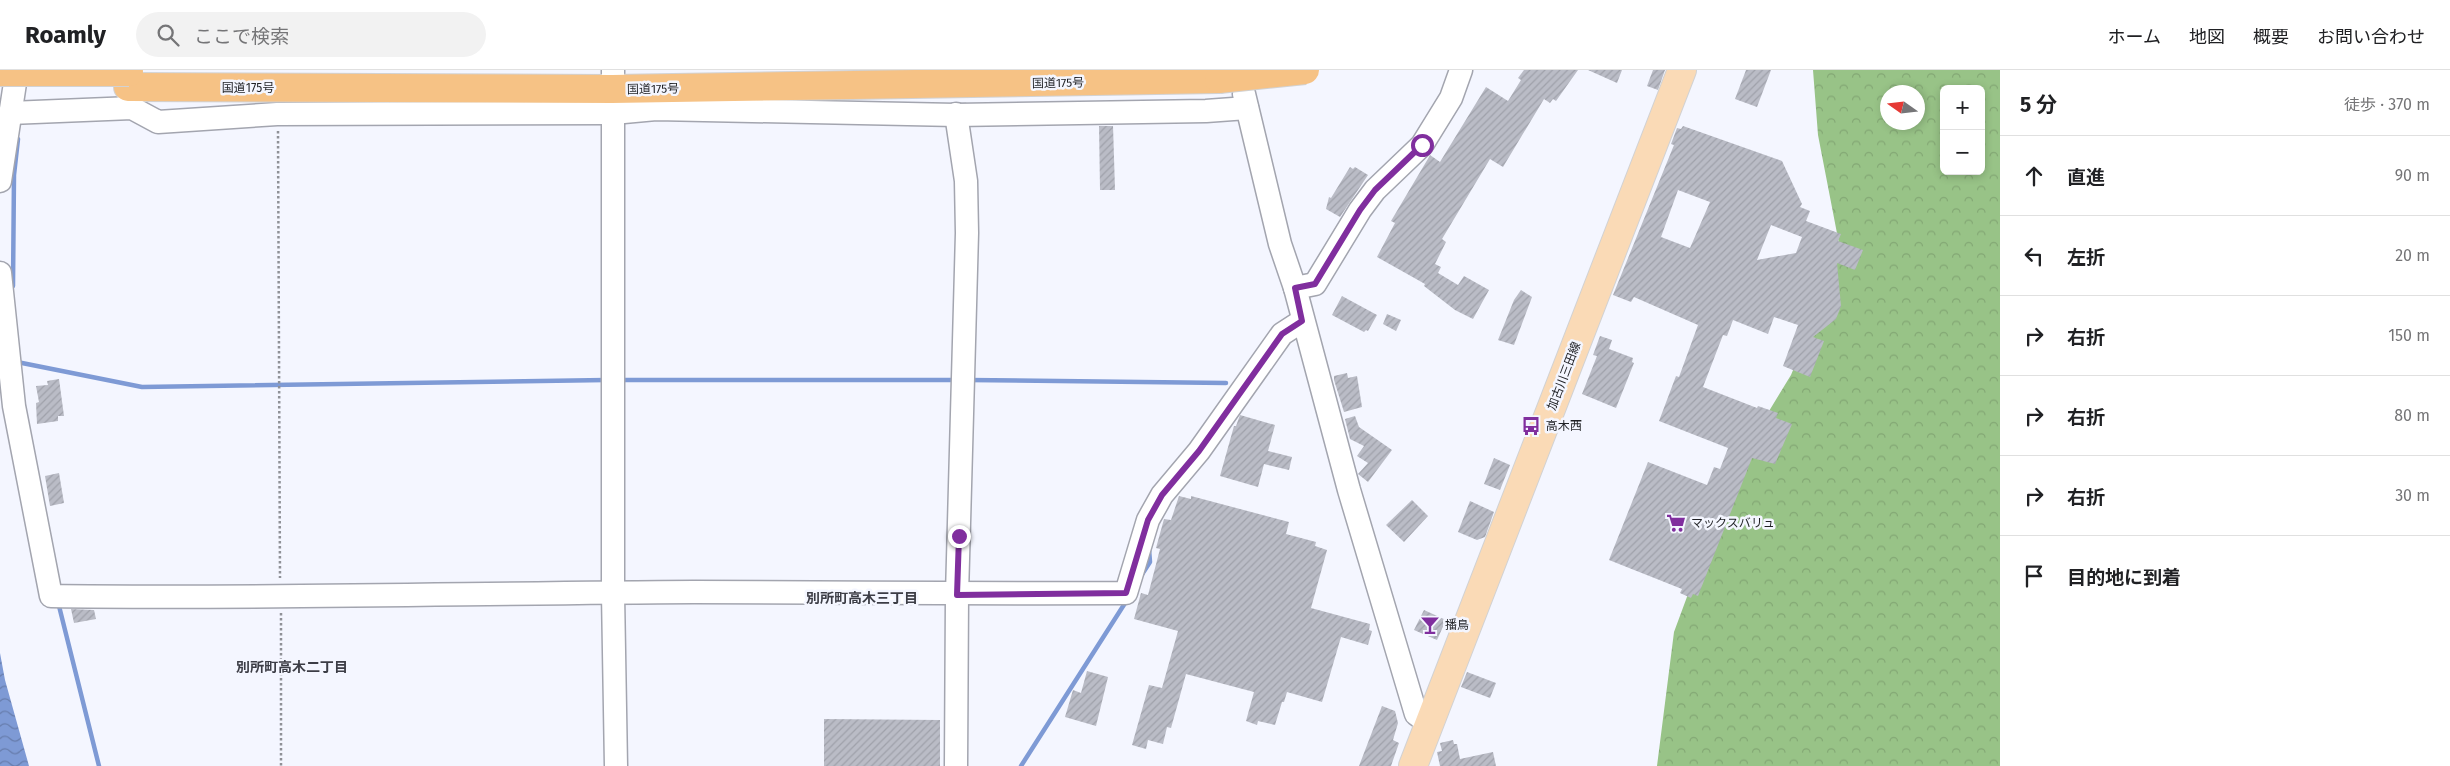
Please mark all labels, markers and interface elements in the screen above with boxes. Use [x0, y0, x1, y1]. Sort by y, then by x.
search box [136, 12, 486, 57]
text: Roamly [25, 21, 106, 49]
icon: search [154, 21, 182, 49]
text: ここで検索 [194, 25, 289, 48]
text: ホーム [2108, 26, 2161, 48]
text: 地図 [2189, 26, 2225, 48]
text: 概要 [2253, 26, 2289, 48]
text: お問い合わせ [2317, 26, 2425, 48]
street label: 国道175号 [1032, 76, 1084, 90]
street label: 国道175号 [222, 81, 274, 95]
street label: 国道175号 [627, 82, 679, 96]
north arrow [1880, 85, 1925, 130]
map controls [1940, 85, 1985, 175]
button: + [1940, 85, 1985, 130]
text: 5 分 [2020, 92, 2057, 118]
text: 徒歩 · 370 m [2344, 95, 2430, 114]
button: − [1940, 130, 1985, 175]
route start [1411, 134, 1434, 157]
icon: ahead [2020, 162, 2048, 190]
text: 直進 [2067, 166, 2105, 189]
text: 90 m [2395, 166, 2430, 185]
icon: left [2020, 242, 2048, 270]
text: 左折 [2067, 246, 2105, 269]
text: 20 m [2395, 246, 2430, 265]
icon: right [2020, 322, 2048, 350]
text: 右折 [2067, 326, 2105, 349]
text: 150 m [2388, 326, 2430, 345]
street label: 加古川三田線 [1545, 340, 1583, 412]
icon: right [2020, 402, 2048, 430]
text: 右折 [2067, 406, 2105, 429]
text: 80 m [2394, 406, 2430, 425]
bus stop icon: 高木西 [1520, 415, 1542, 437]
place label: 高木西 [1546, 419, 1582, 433]
icon: right [2020, 482, 2048, 510]
text: 右折 [2067, 486, 2105, 509]
text: 30 m [2395, 486, 2430, 505]
supermarket icon: マックスバリュ [1665, 512, 1687, 534]
place label: マックスバリュ [1691, 516, 1775, 530]
route end [948, 525, 971, 548]
icon: arrive [2020, 562, 2048, 590]
text: 目的地に到着 [2067, 566, 2181, 589]
district label: 別所町高木三丁目 [806, 590, 918, 607]
bar icon: 播鳥 [1419, 614, 1441, 636]
place label: 播鳥 [1445, 618, 1469, 632]
district label: 別所町高木二丁目 [236, 659, 348, 676]

